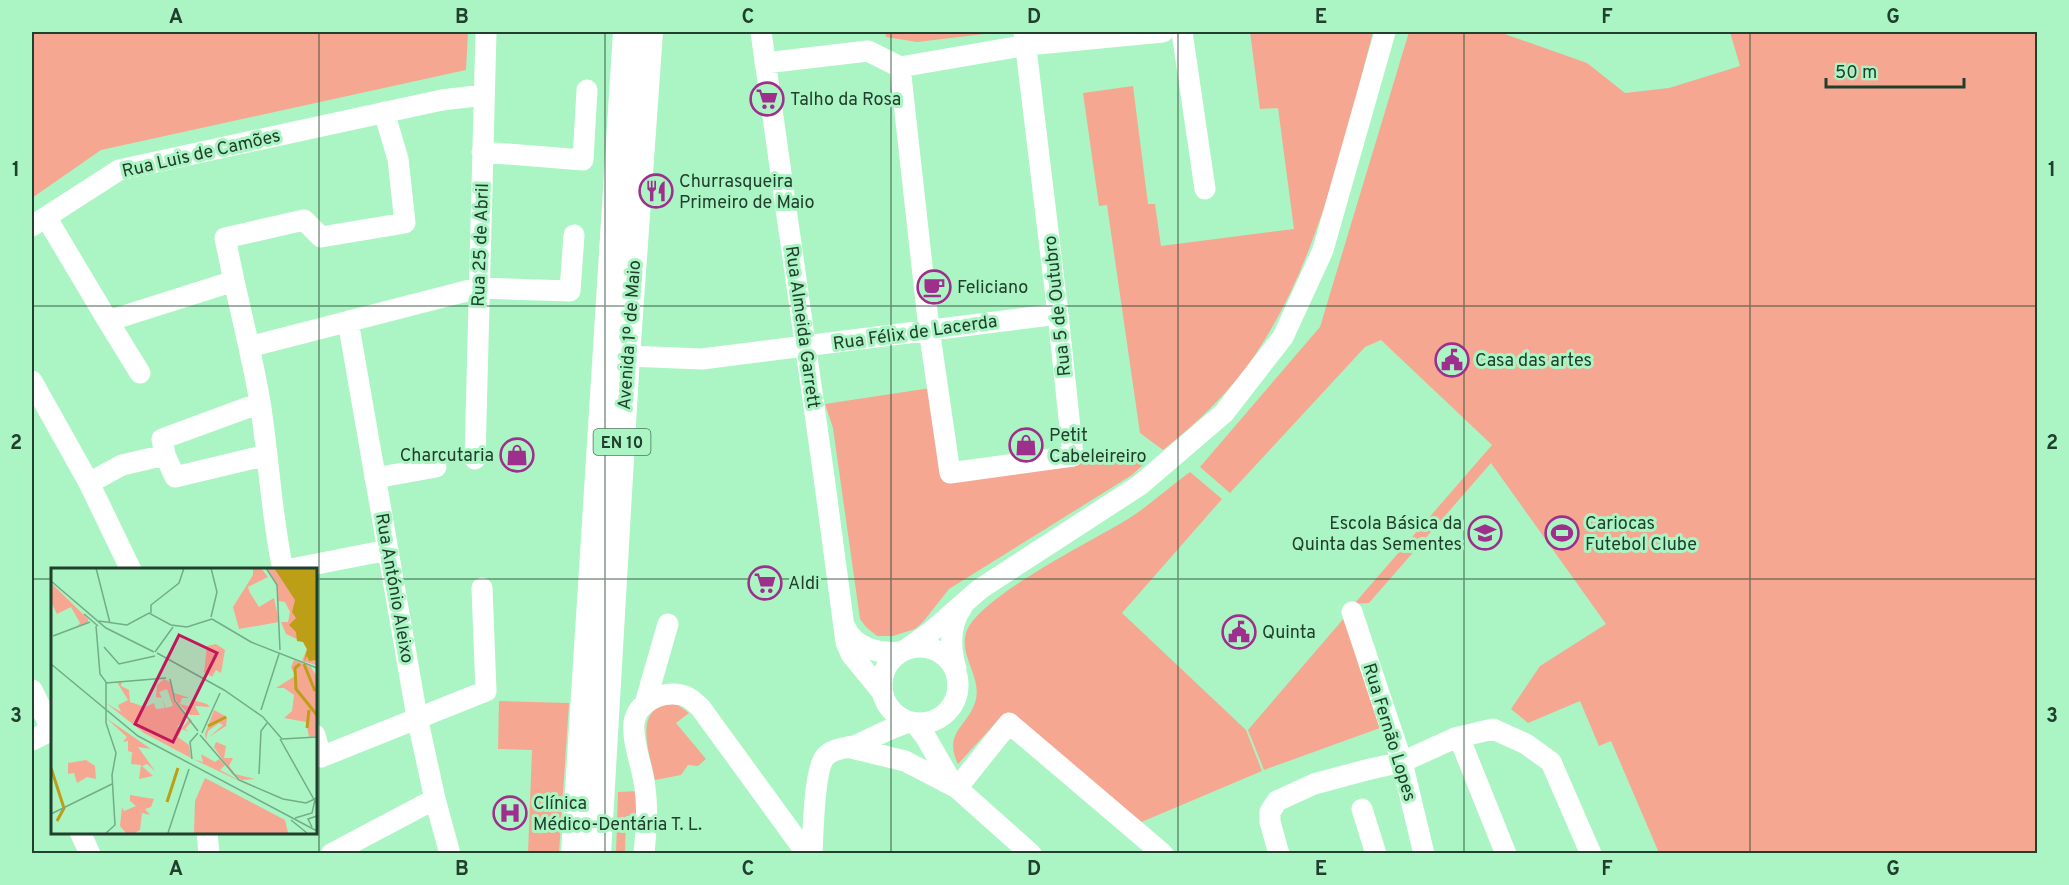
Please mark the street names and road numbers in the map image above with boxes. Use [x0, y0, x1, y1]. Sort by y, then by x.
street label: Rua Luis de Camões [120, 125, 283, 184]
street label: Rua 25 de Abril [468, 183, 495, 307]
street label: Rua 5 de Outubro [1040, 234, 1077, 377]
street label: Rua Almeida Garrett [779, 244, 824, 410]
street label: Avenida 1º de Maio [614, 259, 647, 411]
street label: Rua Félix de Lacerda [832, 311, 999, 356]
road number: EN 10 [594, 429, 650, 455]
street label: Rua António Aleixo [369, 511, 418, 665]
street label: Rua Fernão Lopes [1357, 660, 1421, 804]

